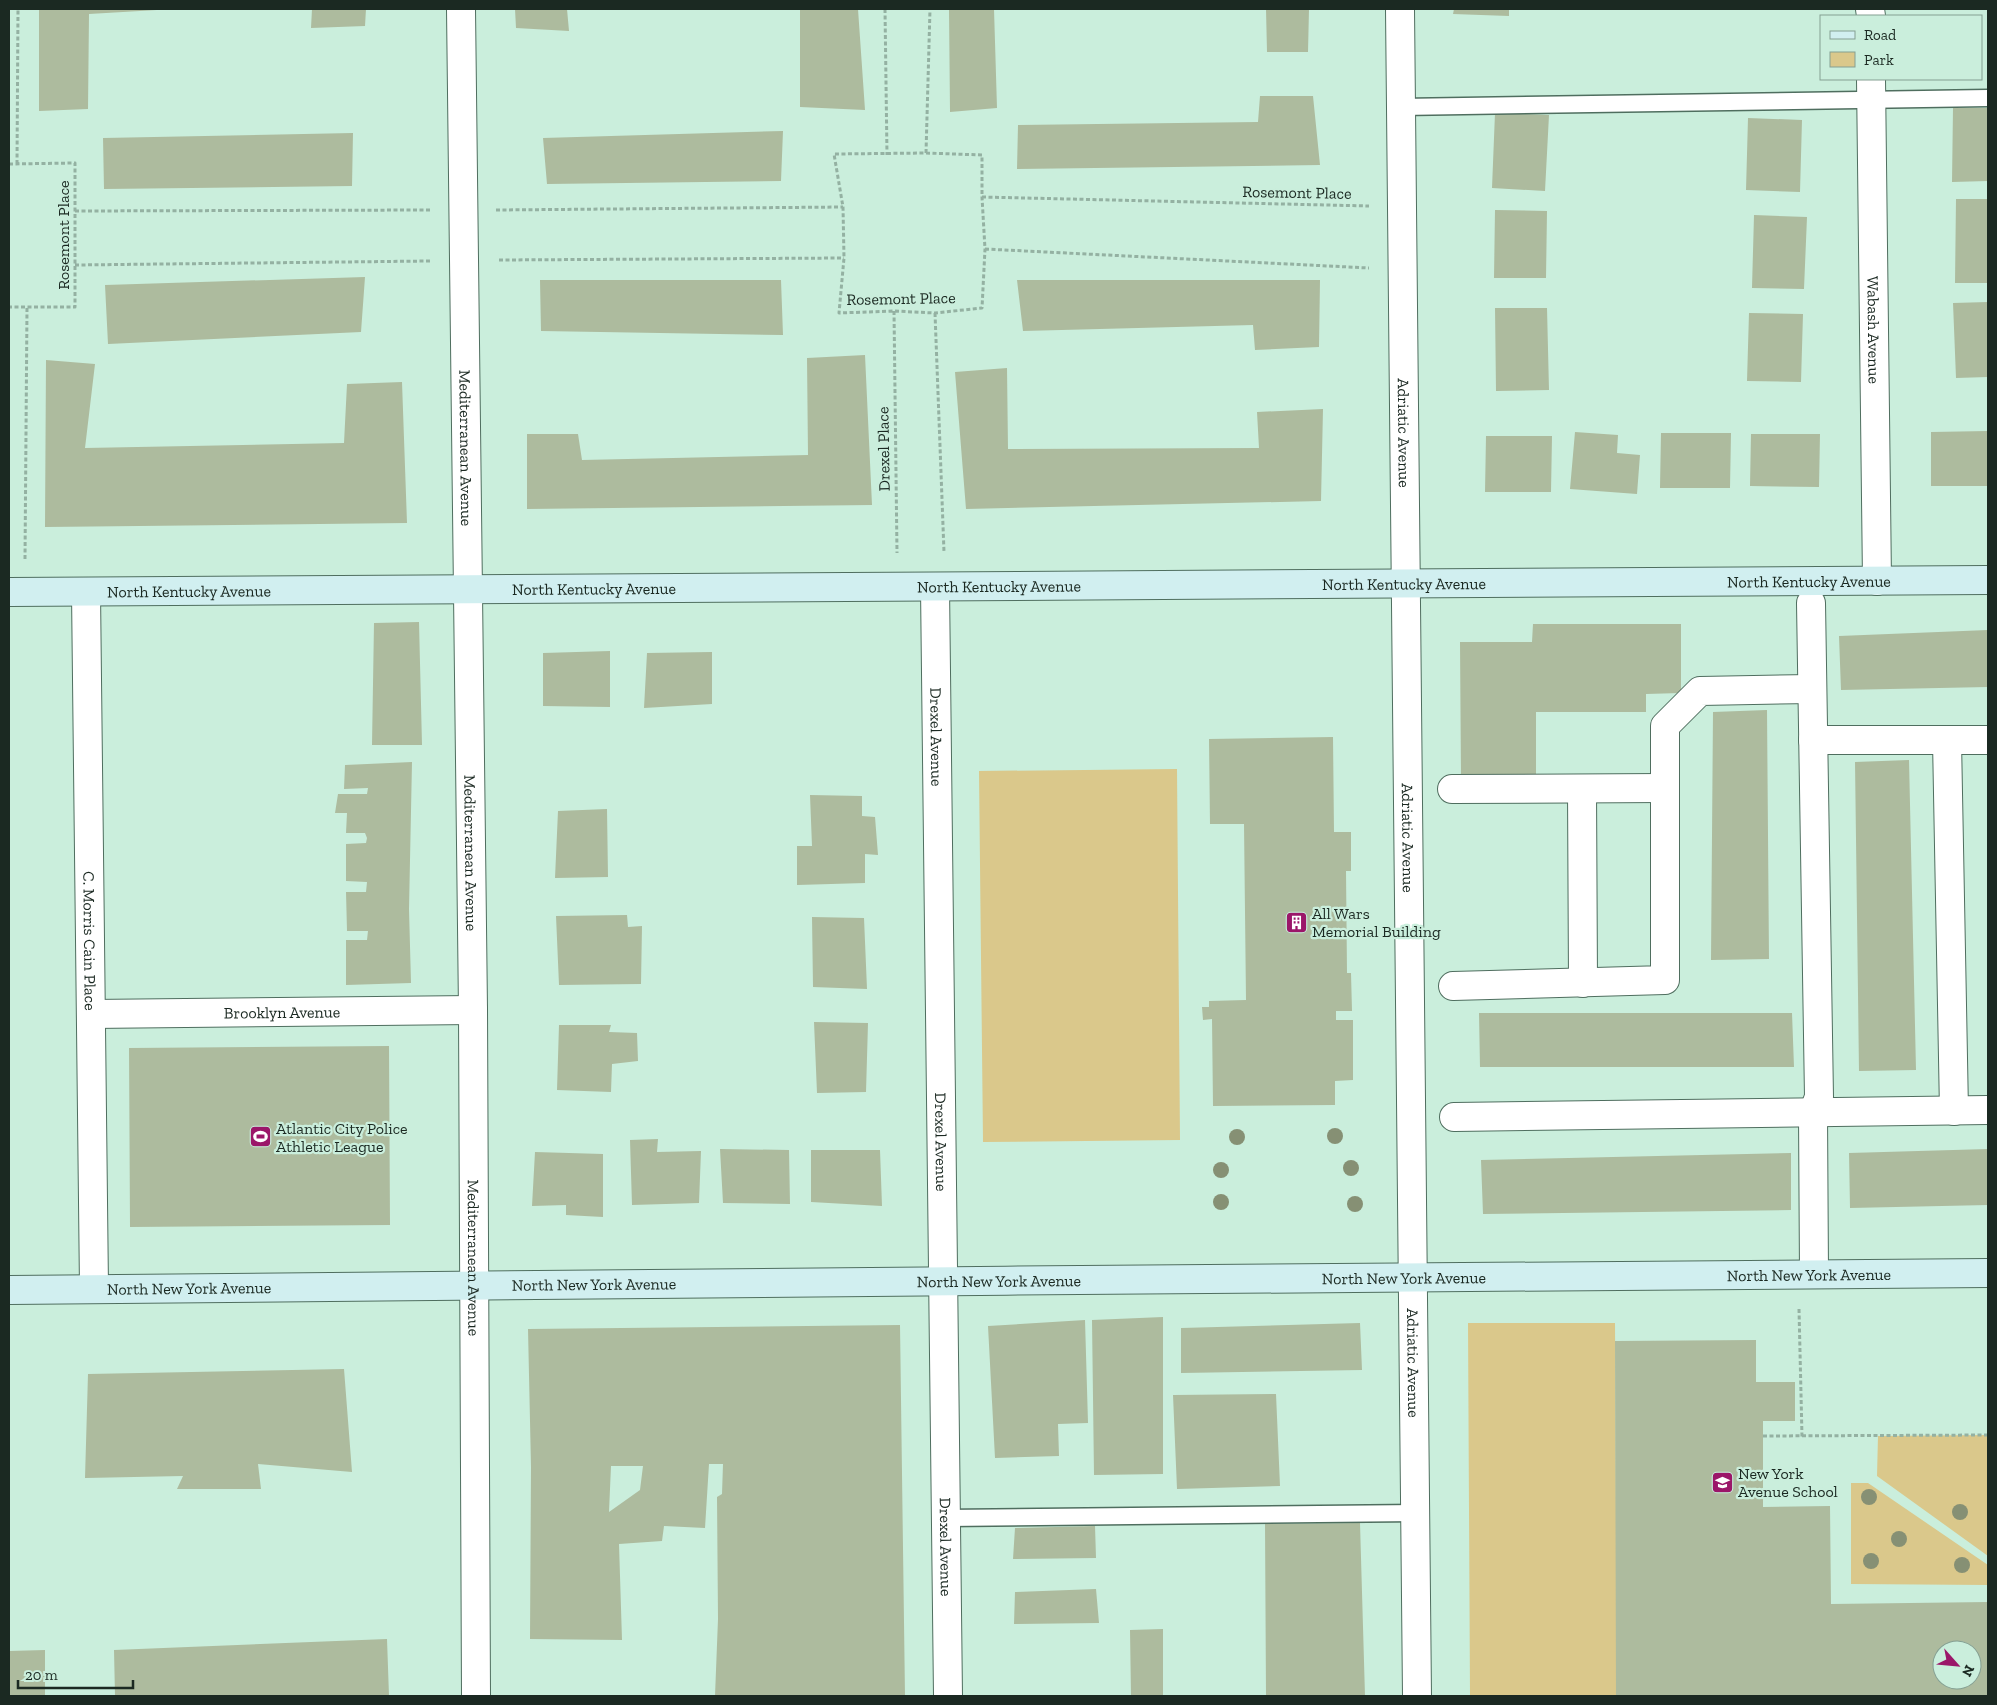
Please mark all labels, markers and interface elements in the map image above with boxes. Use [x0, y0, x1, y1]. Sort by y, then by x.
legend [1820, 15, 1982, 80]
text: Road [1864, 26, 1897, 44]
text: Park [1864, 51, 1894, 69]
street label: Rosemont Place [54, 180, 73, 290]
street label: Rosemont Place [1242, 182, 1352, 203]
street label: Wabash Avenue [1863, 276, 1884, 384]
street label: Rosemont Place [846, 288, 956, 309]
street label: Mediterranean Avenue [455, 369, 476, 526]
street label: Adriatic Avenue [1394, 378, 1414, 488]
street label: Drexel Place [873, 406, 894, 492]
street label: North Kentucky Avenue [1727, 572, 1891, 592]
street label: North Kentucky Avenue [1322, 574, 1486, 594]
street label: North Kentucky Avenue [917, 577, 1081, 596]
street label: North Kentucky Avenue [512, 579, 676, 599]
street label: North Kentucky Avenue [107, 581, 271, 601]
street label: Drexel Avenue [926, 687, 946, 787]
street label: Mediterranean Avenue [460, 774, 481, 931]
street label: Adriatic Avenue [1398, 783, 1418, 893]
street label: C. Morris Cain Place [79, 871, 100, 1011]
place label: All Wars Memorial Building [1312, 904, 1441, 941]
building icon: All Wars Memorial Building [1284, 910, 1308, 934]
street label: Brooklyn Avenue [224, 1002, 340, 1023]
street label: Drexel Avenue [931, 1092, 951, 1192]
place label: Atlantic City Police Athletic League [276, 1119, 408, 1156]
sports icon: Atlantic City Police Athletic League [248, 1125, 272, 1149]
street label: Mediterranean Avenue [464, 1180, 483, 1336]
street label: North New York Avenue [1727, 1265, 1891, 1285]
street label: North New York Avenue [1322, 1268, 1486, 1288]
street label: North New York Avenue [917, 1271, 1081, 1291]
street label: North New York Avenue [512, 1274, 676, 1295]
street label: North New York Avenue [107, 1278, 271, 1299]
street label: Adriatic Avenue [1403, 1308, 1423, 1418]
place label: New York Avenue School [1738, 1464, 1838, 1501]
school or university icon: New York Avenue School [1710, 1470, 1734, 1494]
street label: Drexel Avenue [936, 1497, 956, 1597]
north arrow [1932, 1640, 1982, 1690]
scale bar [18, 1658, 132, 1690]
text: N [1958, 1662, 1978, 1680]
text: 20 m [25, 1666, 58, 1684]

